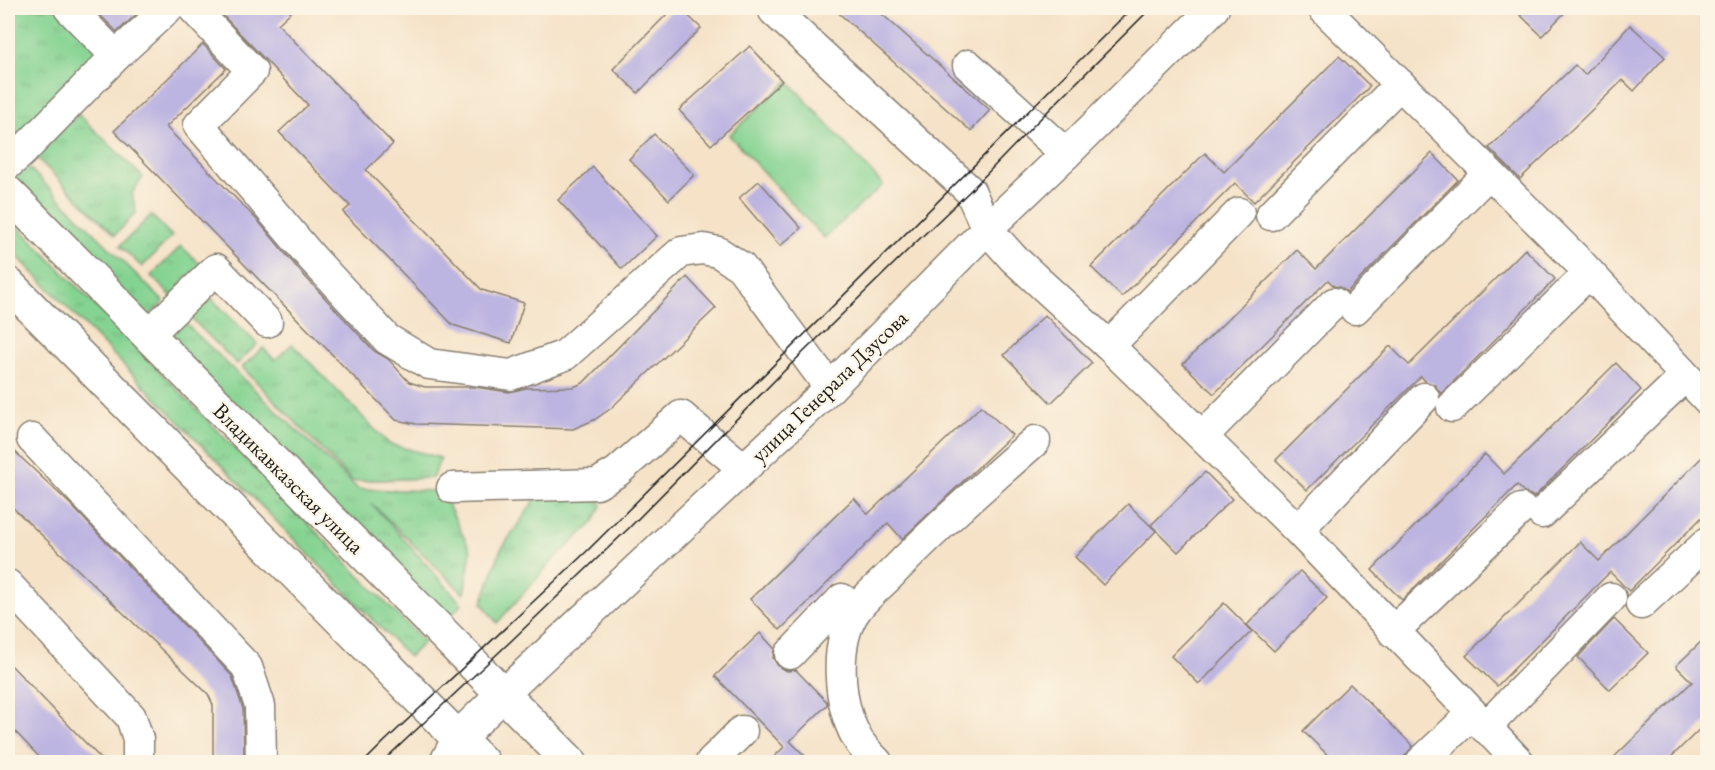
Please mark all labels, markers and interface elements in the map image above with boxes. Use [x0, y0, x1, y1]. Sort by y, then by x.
street label: улица Генерала Дзусова [745, 304, 914, 469]
street label: Владикавказская улица [207, 396, 371, 560]

